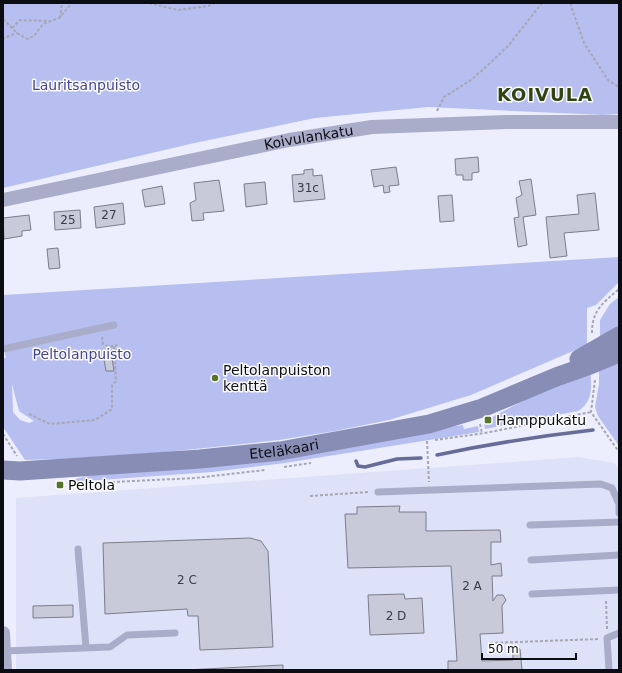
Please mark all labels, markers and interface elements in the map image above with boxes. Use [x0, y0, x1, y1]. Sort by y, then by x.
park label: Lauritsanpuisto [32, 77, 140, 93]
district label: KOIVULA [497, 84, 593, 105]
street label: Koivulankatu [263, 122, 354, 153]
house number: 31c [297, 181, 319, 195]
house number: 27 [101, 208, 117, 222]
house number: 25 [60, 213, 76, 227]
park label: Peltolanpuisto [33, 346, 131, 362]
place label: Peltolanpuiston kenttä [223, 362, 331, 394]
marker: Peltolanpuiston kenttä [210, 373, 220, 383]
place label: Hamppukatu [496, 412, 586, 428]
marker: Hamppukatu [483, 415, 493, 425]
street label: Eteläkaari [248, 436, 320, 462]
place label: Peltola [68, 477, 115, 493]
marker: Peltola [55, 480, 65, 490]
house number: 2 C [177, 573, 197, 587]
house number: 2 A [462, 579, 483, 593]
house number: 2 D [386, 609, 406, 623]
scale bar [482, 635, 576, 661]
text: 50 m [488, 642, 519, 656]

